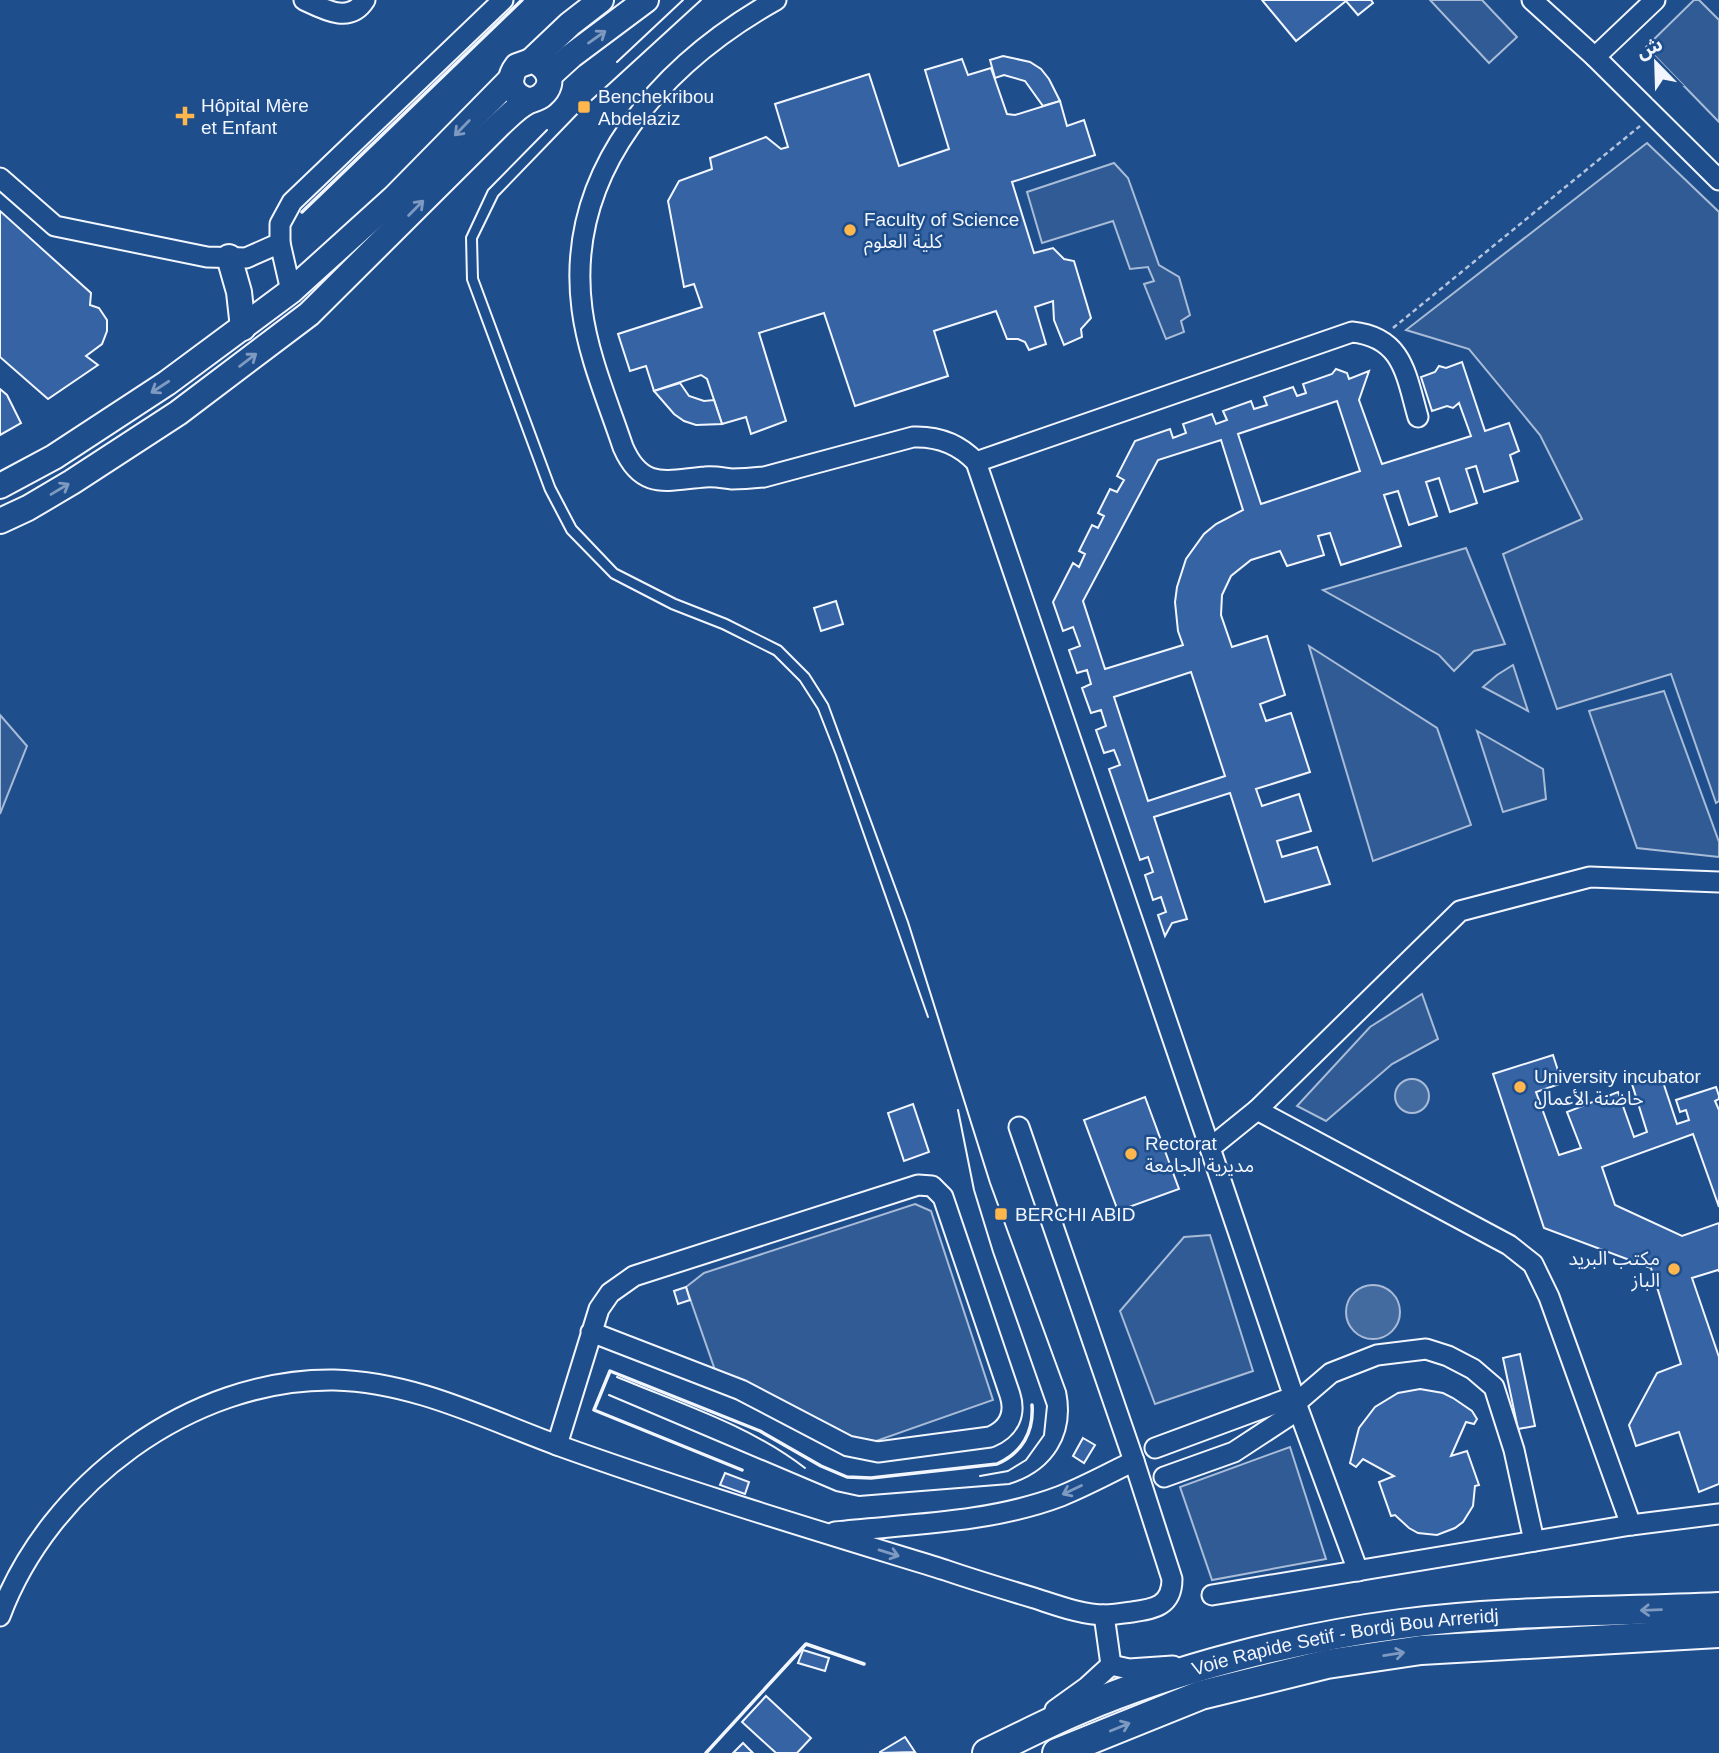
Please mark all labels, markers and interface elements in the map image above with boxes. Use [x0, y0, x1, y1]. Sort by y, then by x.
north arrow [1621, 28, 1691, 98]
one-way arrow [587, 30, 606, 44]
text: ش [1633, 33, 1666, 63]
place label: Benchekribou Abdelaziz [598, 86, 714, 129]
place label: Hôpital Mère et Enfant [201, 95, 309, 138]
marker: Benchekribou Abdelaziz [576, 99, 592, 115]
marker: Hôpital Mère et Enfant [175, 106, 195, 126]
one-way arrow [454, 120, 471, 137]
one-way arrow [408, 200, 425, 217]
place label: Faculty of Science كلية العلوم [864, 209, 1019, 256]
marker: Faculty of Science كلية العلوم [842, 222, 858, 238]
one-way arrow [238, 353, 257, 368]
one-way arrow [151, 380, 170, 395]
one-way arrow [50, 481, 70, 495]
place label: University incubator حاضنة الأعمال [1534, 1066, 1702, 1109]
marker: University incubator حاضنة الأعمال [1512, 1079, 1528, 1095]
place label: Rectorat مديرية الجامعة [1145, 1133, 1254, 1177]
marker: Rectorat مديرية الجامعة [1123, 1146, 1139, 1162]
place label: BERCHI ABID [1015, 1204, 1135, 1225]
marker: BERCHI ABID [993, 1206, 1009, 1222]
place label: مكتب البريد الباز [1569, 1248, 1660, 1292]
marker: مكتب البريد الباز [1666, 1261, 1682, 1277]
one-way arrow [1062, 1484, 1083, 1498]
one-way arrow [878, 1548, 900, 1560]
one-way arrow [1640, 1603, 1663, 1616]
street label: Voie Rapide Setif - Bordj Bou Arreridj [1189, 1604, 1499, 1679]
one-way arrow [1382, 1647, 1405, 1660]
one-way arrow [1109, 1720, 1130, 1733]

